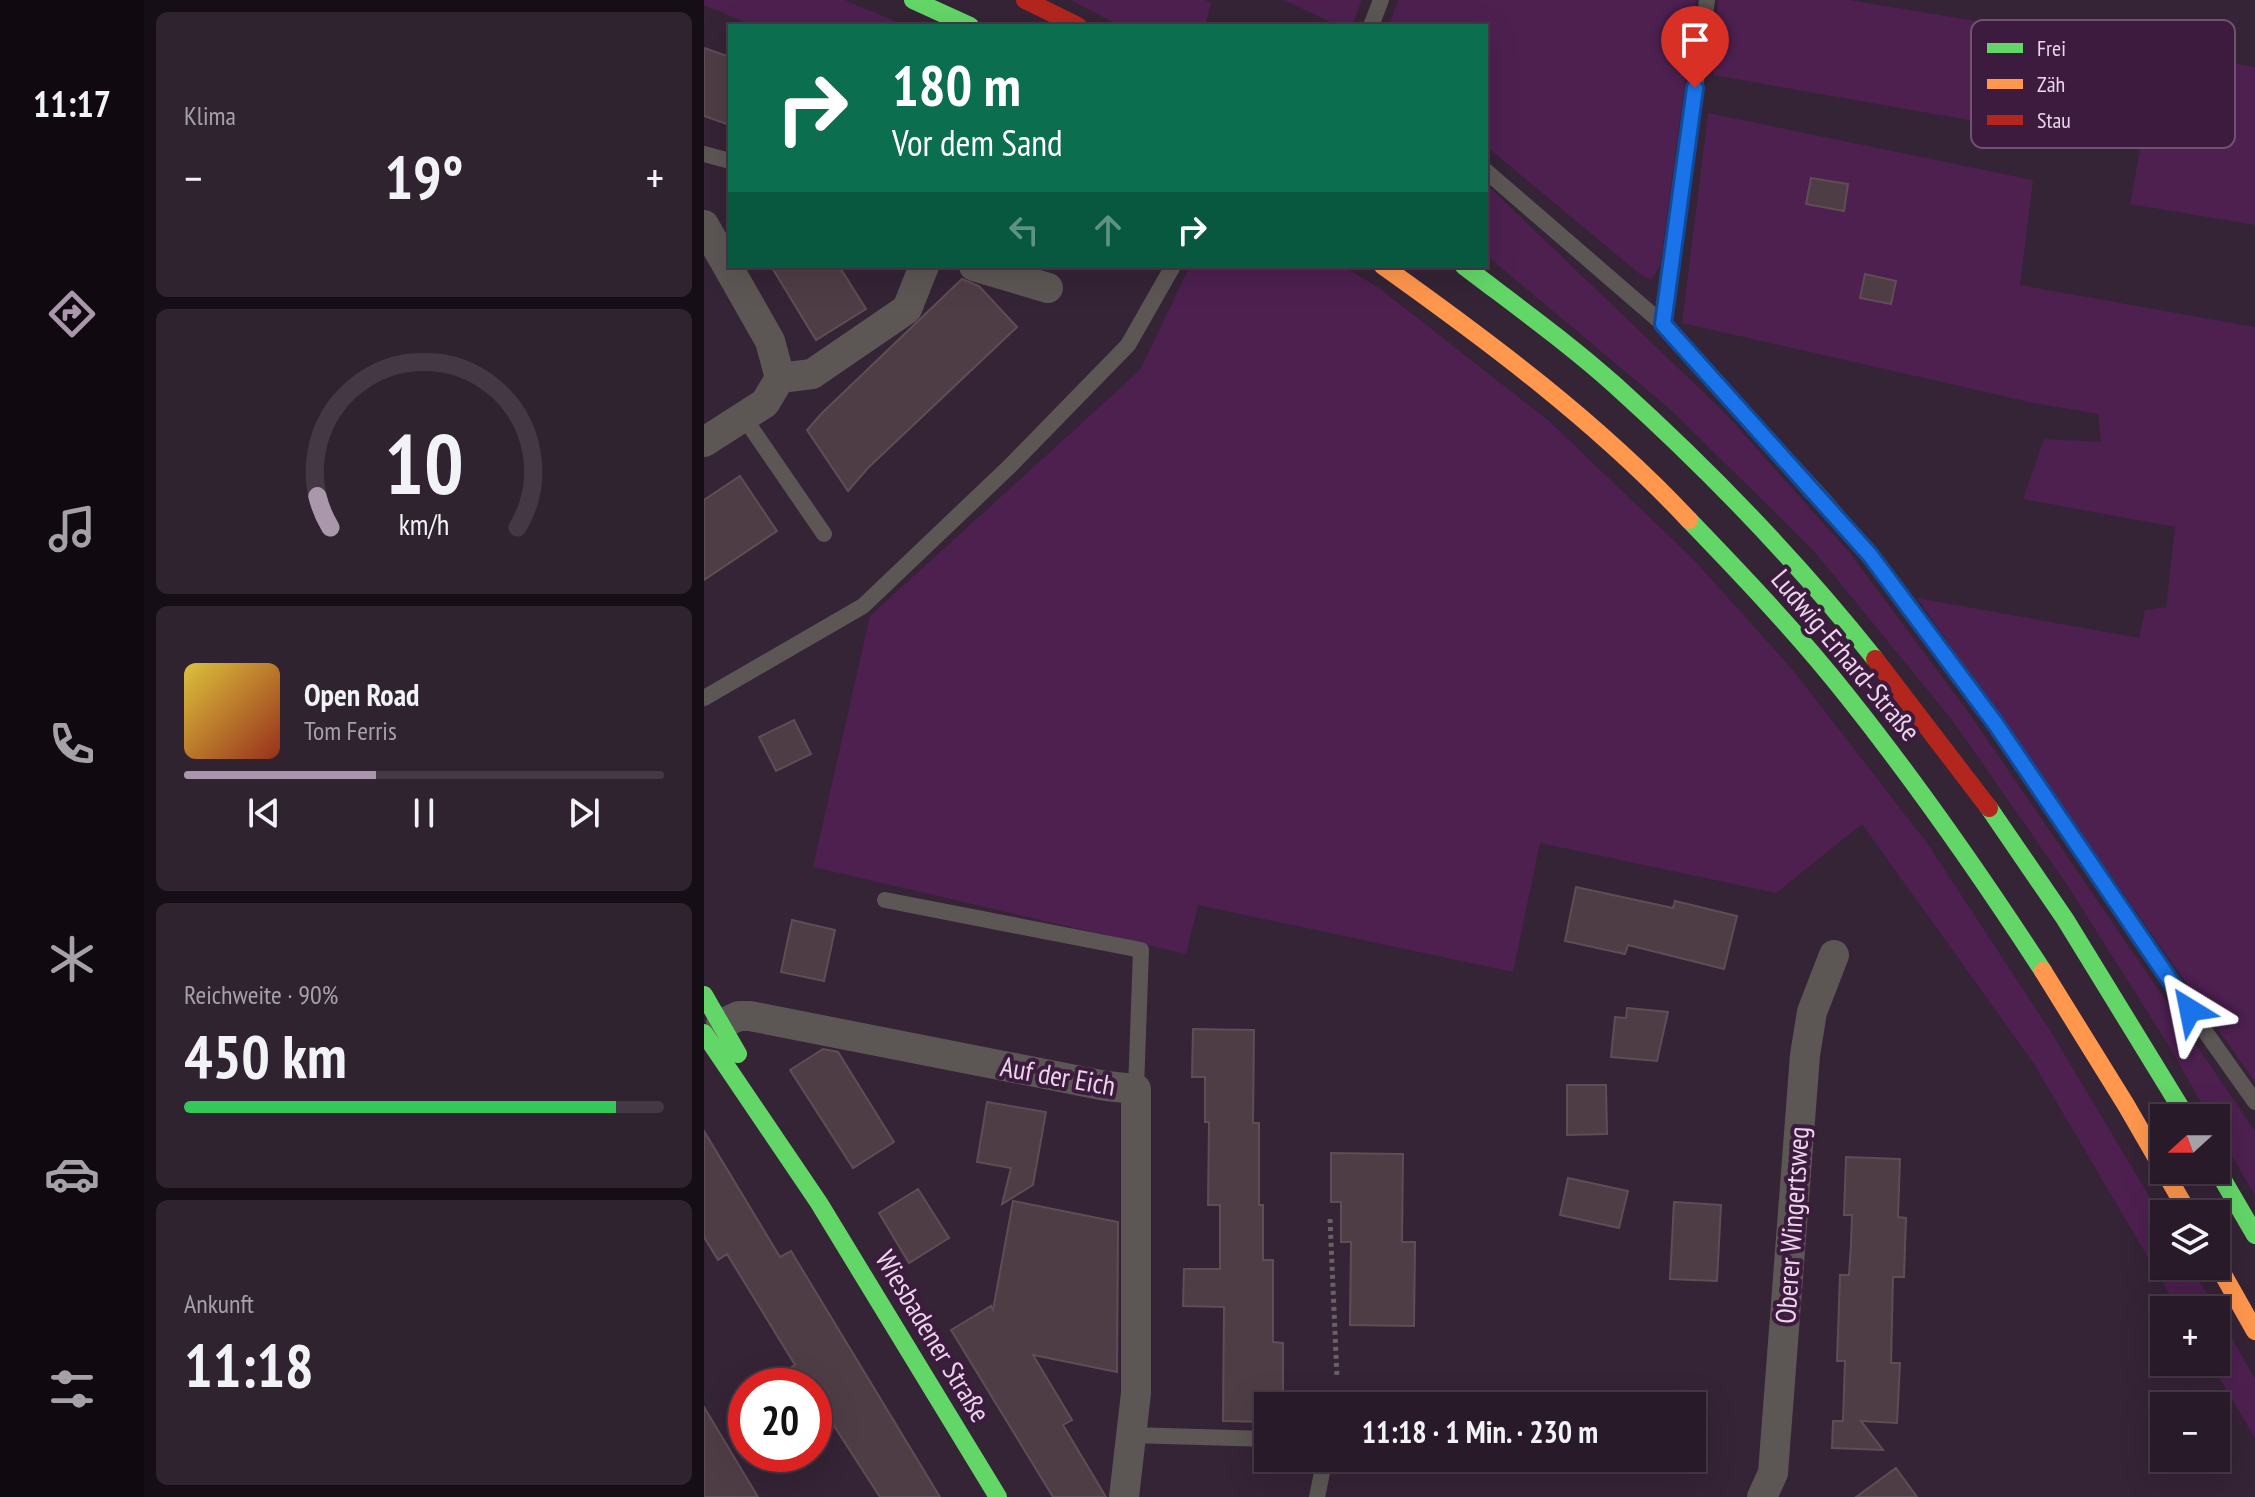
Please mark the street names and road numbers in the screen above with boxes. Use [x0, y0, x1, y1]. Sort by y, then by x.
street label: Ludwig-Erhard-Straße [1764, 561, 1929, 748]
street label: Auf der Eich [998, 1047, 1119, 1104]
street label: Oberer Wingertsweg [1766, 1125, 1817, 1325]
street label: Wiesbadener Straße [868, 1243, 999, 1429]

